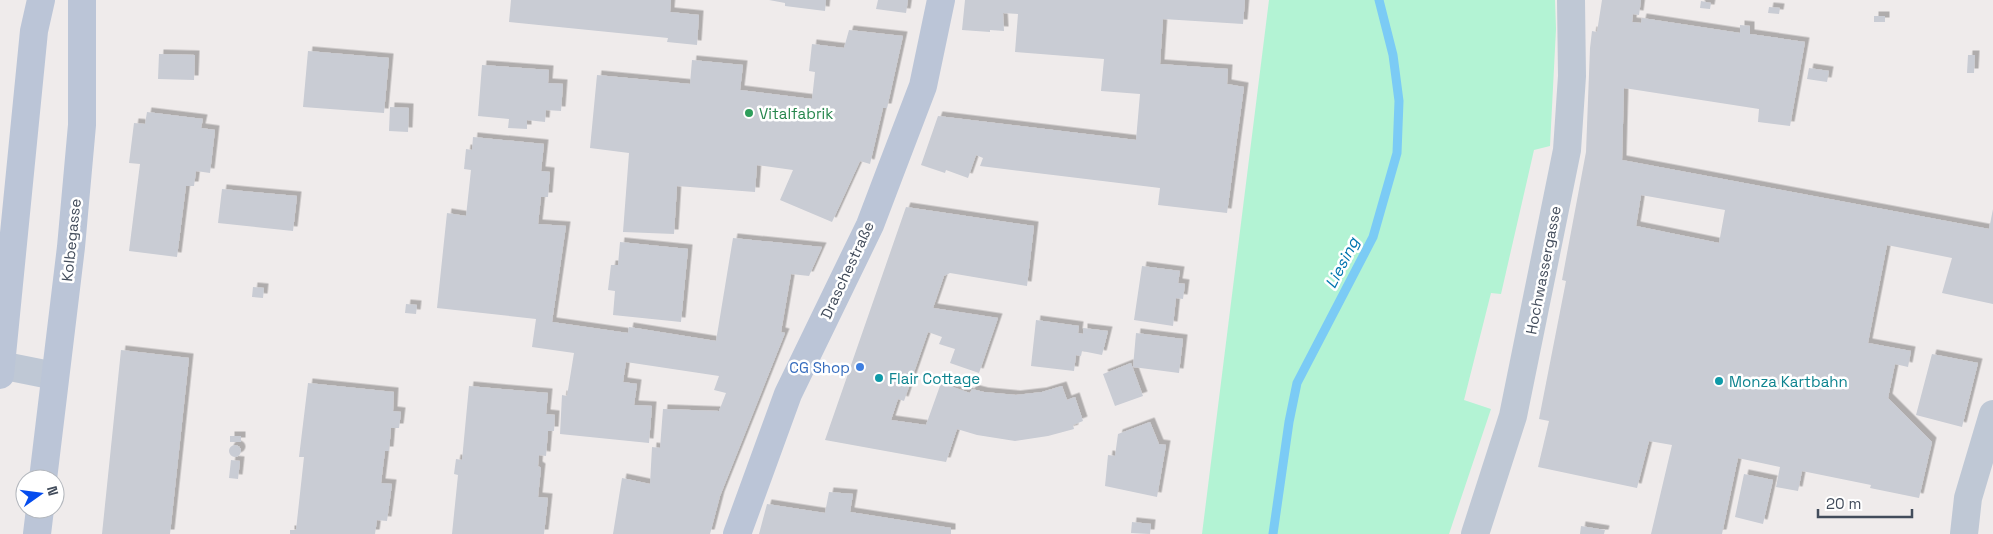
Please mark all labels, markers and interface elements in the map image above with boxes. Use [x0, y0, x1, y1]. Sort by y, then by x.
place label: Vitalfabrik [759, 104, 833, 123]
marker: Vitalfabrik [743, 107, 755, 119]
street label: Kolbegasse [57, 198, 85, 282]
street label: Hochwassergasse [1521, 204, 1565, 336]
street label: Draschestraße [816, 218, 878, 322]
water label: Liesing [1320, 233, 1364, 292]
place label: CG Shop [789, 358, 850, 377]
marker: CG Shop [854, 361, 866, 373]
place label: Flair Cottage [889, 369, 980, 388]
marker: Flair Cottage [873, 372, 885, 384]
place label: Monza Kartbahn [1729, 372, 1848, 391]
marker: Monza Kartbahn [1713, 375, 1725, 387]
north arrow [15, 469, 65, 519]
text: N [43, 484, 62, 498]
scale bar [1818, 486, 1912, 518]
text: 20 m [1826, 494, 1861, 513]

